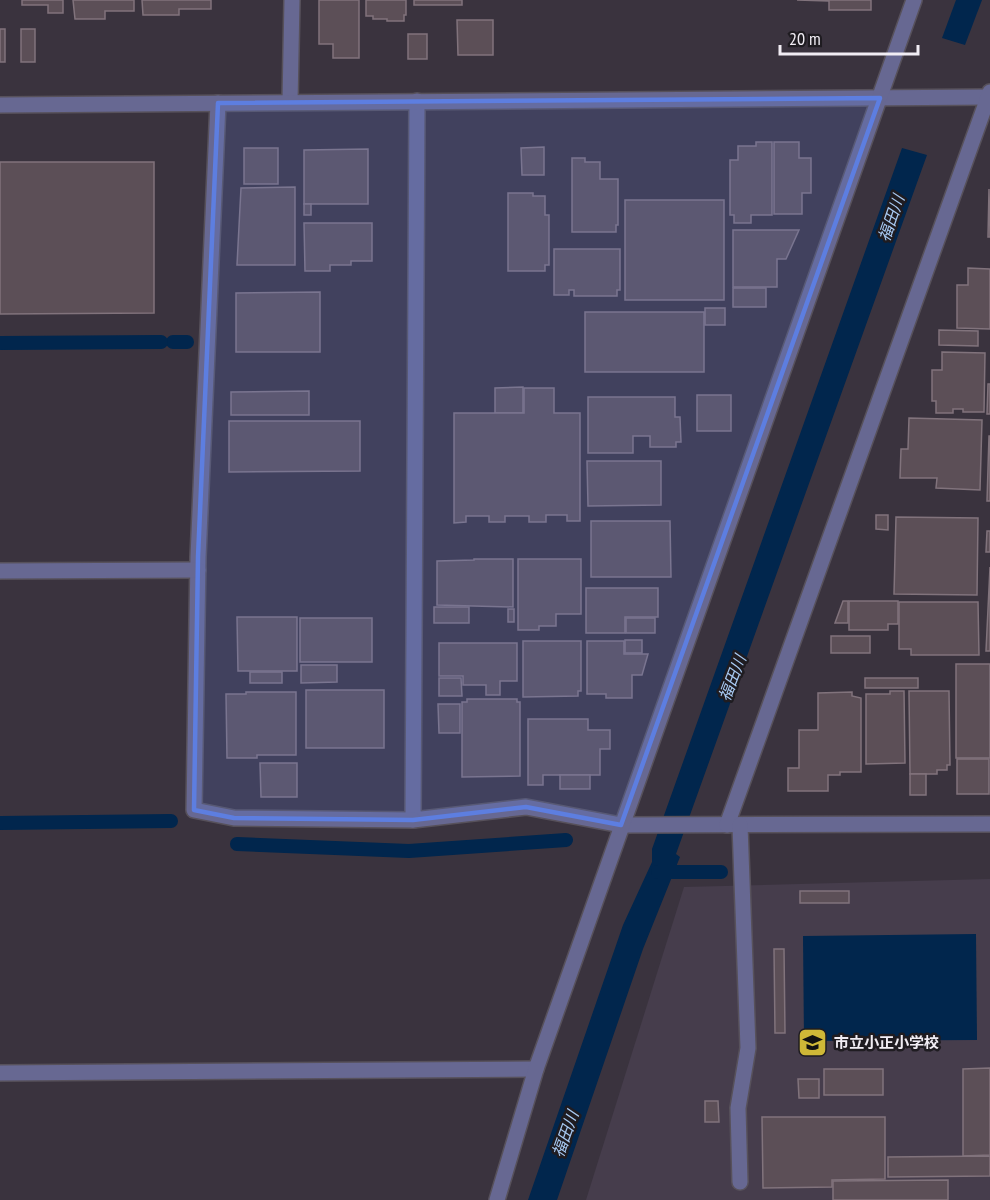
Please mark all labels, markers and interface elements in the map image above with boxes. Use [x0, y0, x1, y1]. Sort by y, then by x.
scale bar [780, 18, 918, 56]
text: 20 m [789, 27, 821, 50]
water label: 福田川 [874, 190, 909, 244]
water label: 福田川 [714, 650, 751, 704]
school or university icon: 市立小正小学校 [797, 1027, 829, 1059]
place label: 市立小正小学校 [834, 1033, 939, 1052]
water label: 福田川 [547, 1106, 583, 1160]

